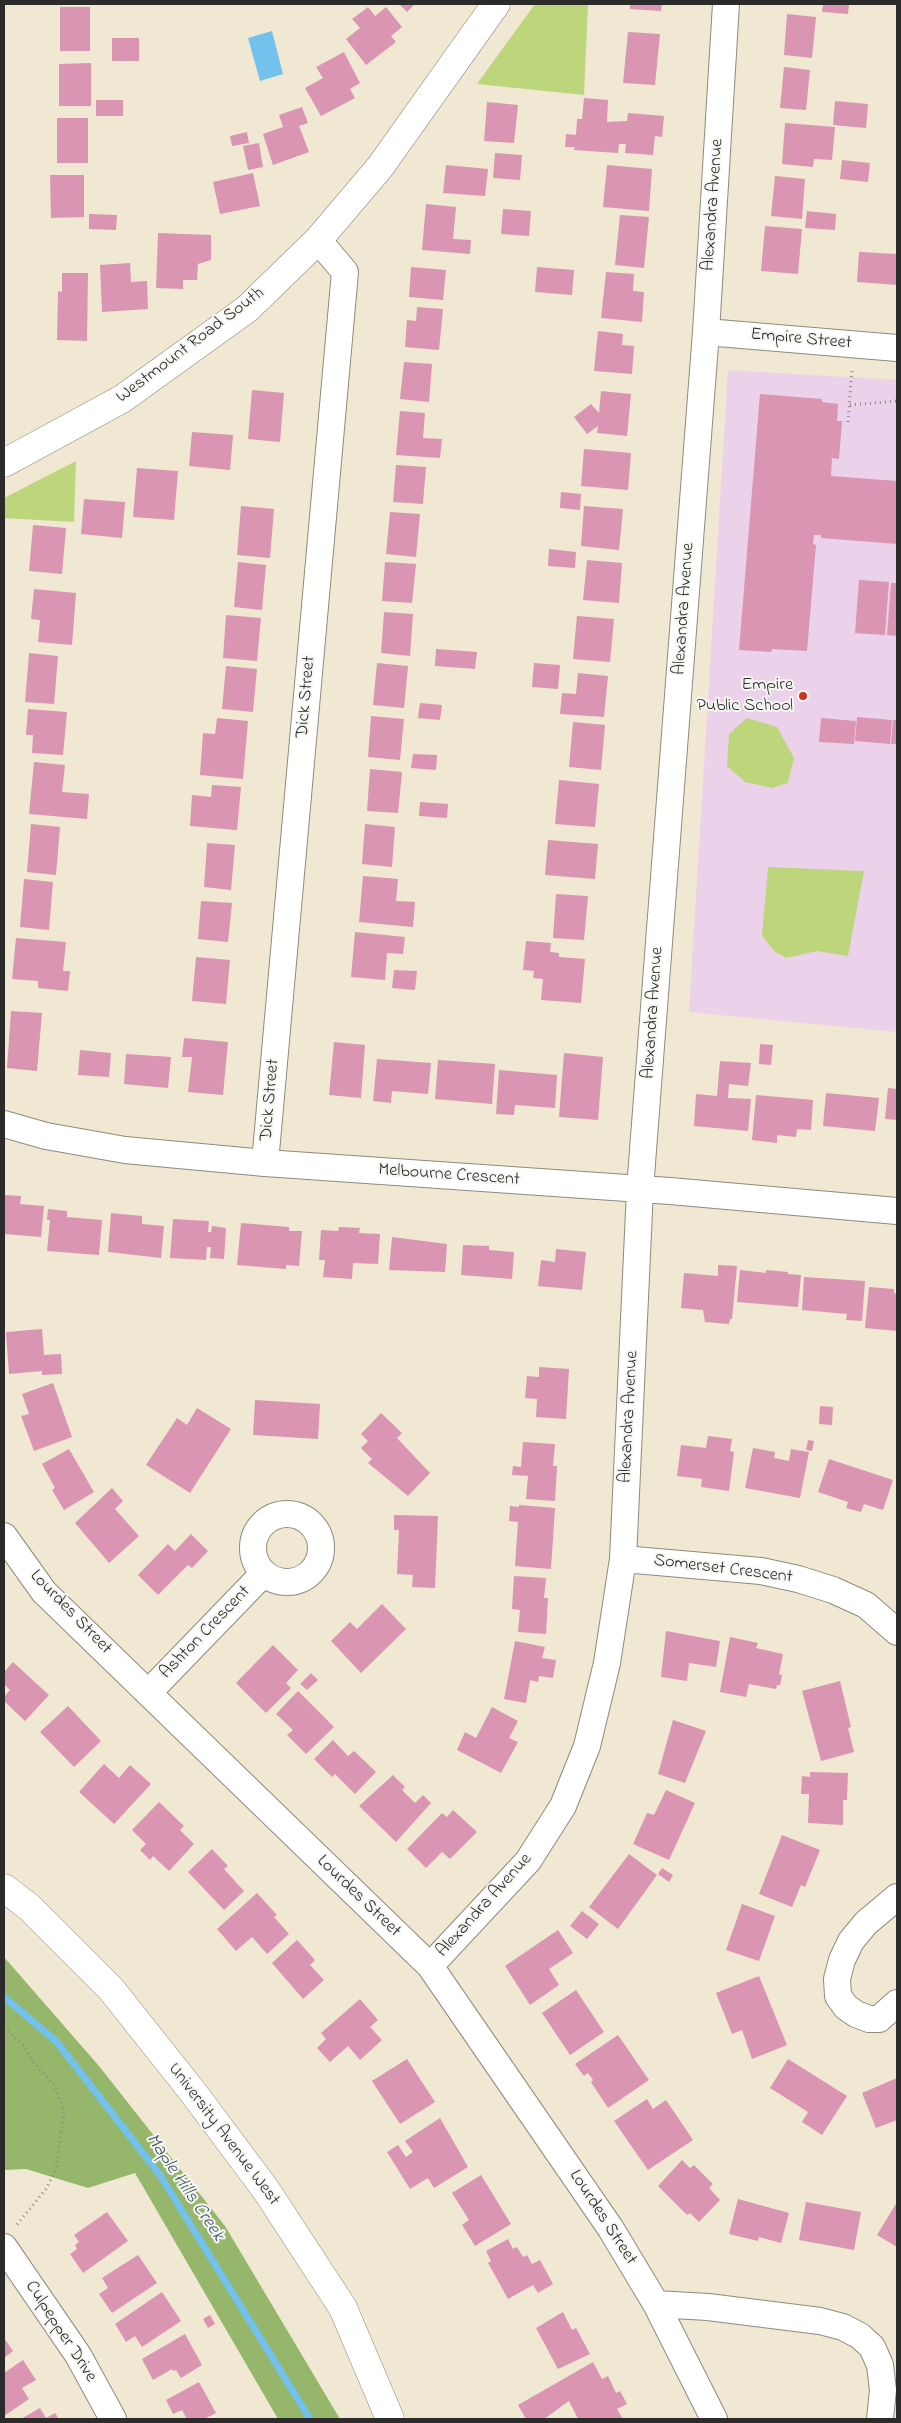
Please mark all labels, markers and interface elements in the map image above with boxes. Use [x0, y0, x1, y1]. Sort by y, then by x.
street label: Alexandra Avenue [699, 138, 729, 272]
street label: Westmount Road South [113, 283, 269, 409]
street label: Empire Street [750, 325, 852, 355]
street label: Alexandra Avenue [670, 542, 700, 676]
street label: Dick Street [293, 655, 321, 739]
place label: Empire Public School [696, 675, 793, 718]
marker: Empire Public School [797, 690, 809, 702]
street label: Alexandra Avenue [639, 946, 669, 1080]
street label: Dick Street [257, 1058, 285, 1142]
street label: Melbourne Crescent [378, 1160, 520, 1192]
street label: Alexandra Avenue [616, 1350, 644, 1484]
street label: Somerset Crescent [652, 1551, 794, 1589]
street label: Lourdes Street [24, 1566, 116, 1660]
street label: Ashton Crescent [156, 1582, 256, 1684]
street label: Alexandra Avenue [433, 1850, 537, 1962]
street label: Lourdes Street [311, 1851, 405, 1943]
street label: University Avenue West [162, 2059, 284, 2211]
water label: Maple Hills Creek [140, 2130, 228, 2246]
street label: Lourdes Street [563, 2166, 641, 2270]
street label: Culpepper Drive [19, 2277, 101, 2387]

